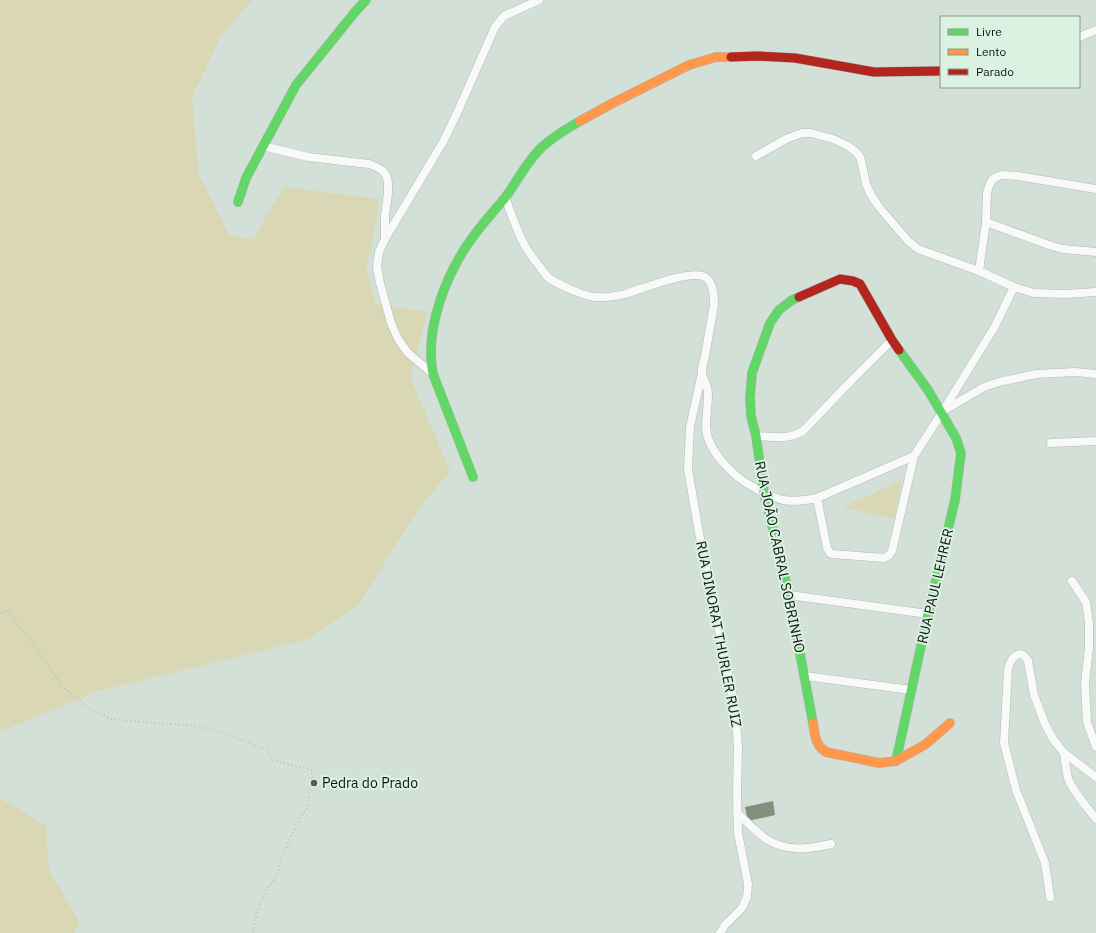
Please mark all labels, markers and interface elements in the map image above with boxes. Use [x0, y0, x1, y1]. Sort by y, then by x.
legend [940, 16, 1080, 88]
text: Livre [976, 24, 1002, 39]
text: Lento [976, 44, 1006, 59]
text: Parado [976, 64, 1014, 79]
street label: RUA JOÃO CABRAL SOBRINHO [751, 459, 809, 655]
street label: RUA PAUL LEHRER [913, 526, 957, 646]
street label: RUA DINORAT THURLER RUIZ [692, 539, 746, 729]
place label: Pedra do Prado [322, 774, 418, 792]
marker: Pedra do Prado [309, 778, 319, 788]

